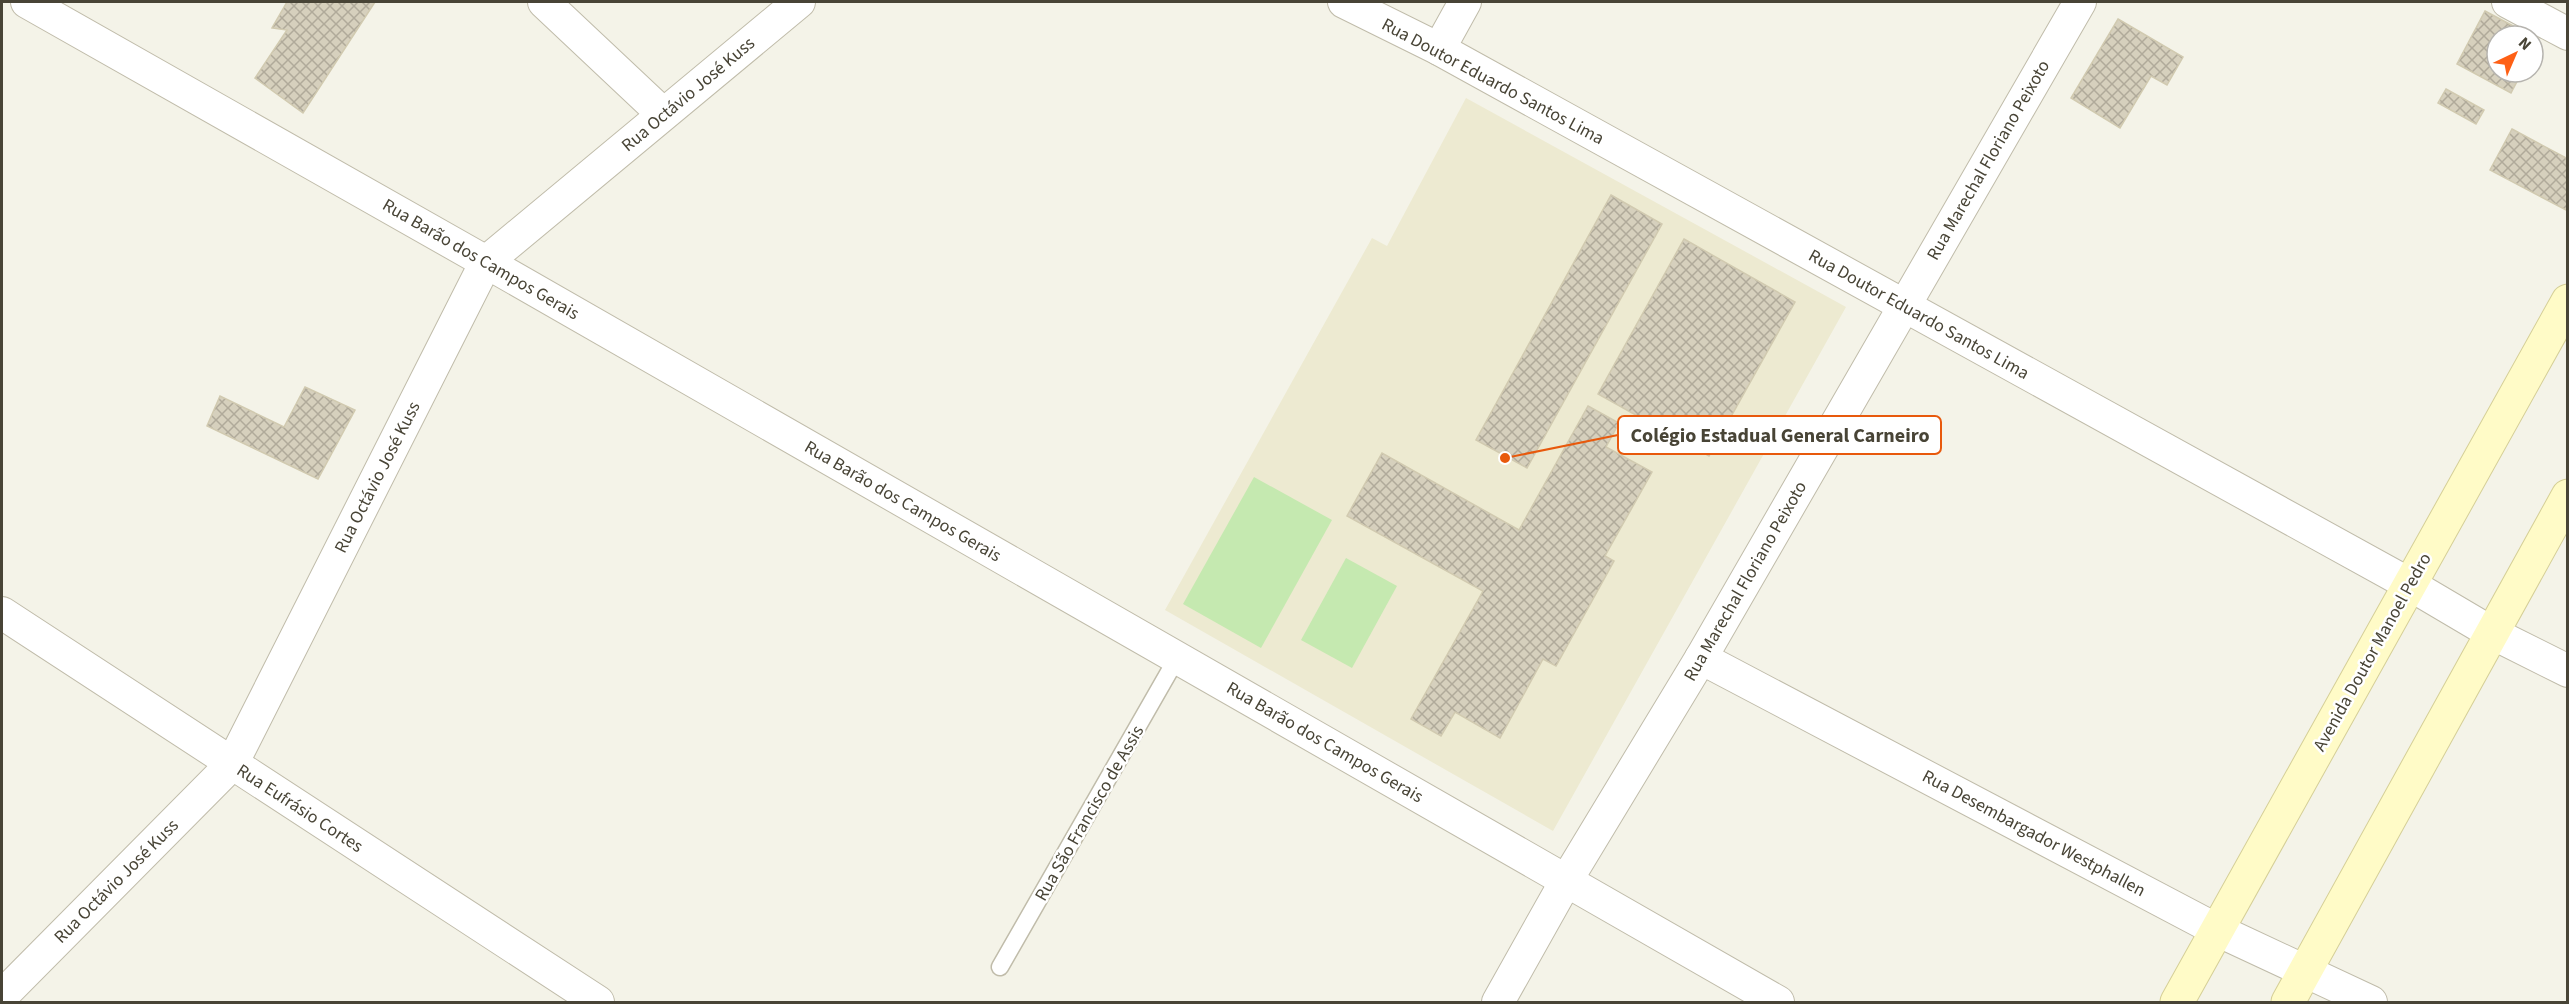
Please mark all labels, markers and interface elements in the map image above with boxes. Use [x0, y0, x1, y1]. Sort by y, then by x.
street label: Rua Doutor Eduardo Santos Lima [1377, 12, 1608, 151]
north arrow [2485, 24, 2545, 84]
street label: Rua Octávio José Kuss [616, 31, 760, 158]
text: N [2513, 32, 2536, 56]
street label: Rua Marechal Floriano Peixoto [1921, 56, 2056, 265]
street label: Rua Barão dos Campos Gerais [378, 193, 584, 326]
street label: Rua Doutor Eduardo Santos Lima [1804, 243, 2034, 386]
street label: Rua Octávio José Kuss [328, 397, 427, 557]
callout: Colégio Estadual General Carneiro [1618, 416, 1941, 454]
text: Colégio Estadual General Carneiro [1630, 422, 1930, 450]
street label: Rua Barão dos Campos Gerais [800, 435, 1006, 568]
street label: Rua Marechal Floriano Peixoto [1678, 477, 1813, 686]
street label: Avenida Doutor Manoel Pedro [2307, 549, 2437, 756]
street label: Rua Barão dos Campos Gerais [1222, 676, 1428, 809]
street label: Rua São Francisco de Assis [1029, 721, 1150, 906]
street label: Rua Eufrásio Cortes [232, 758, 368, 859]
street label: Rua Desembargador Westphallen [1918, 764, 2150, 903]
street label: Rua Octávio José Kuss [48, 813, 184, 949]

